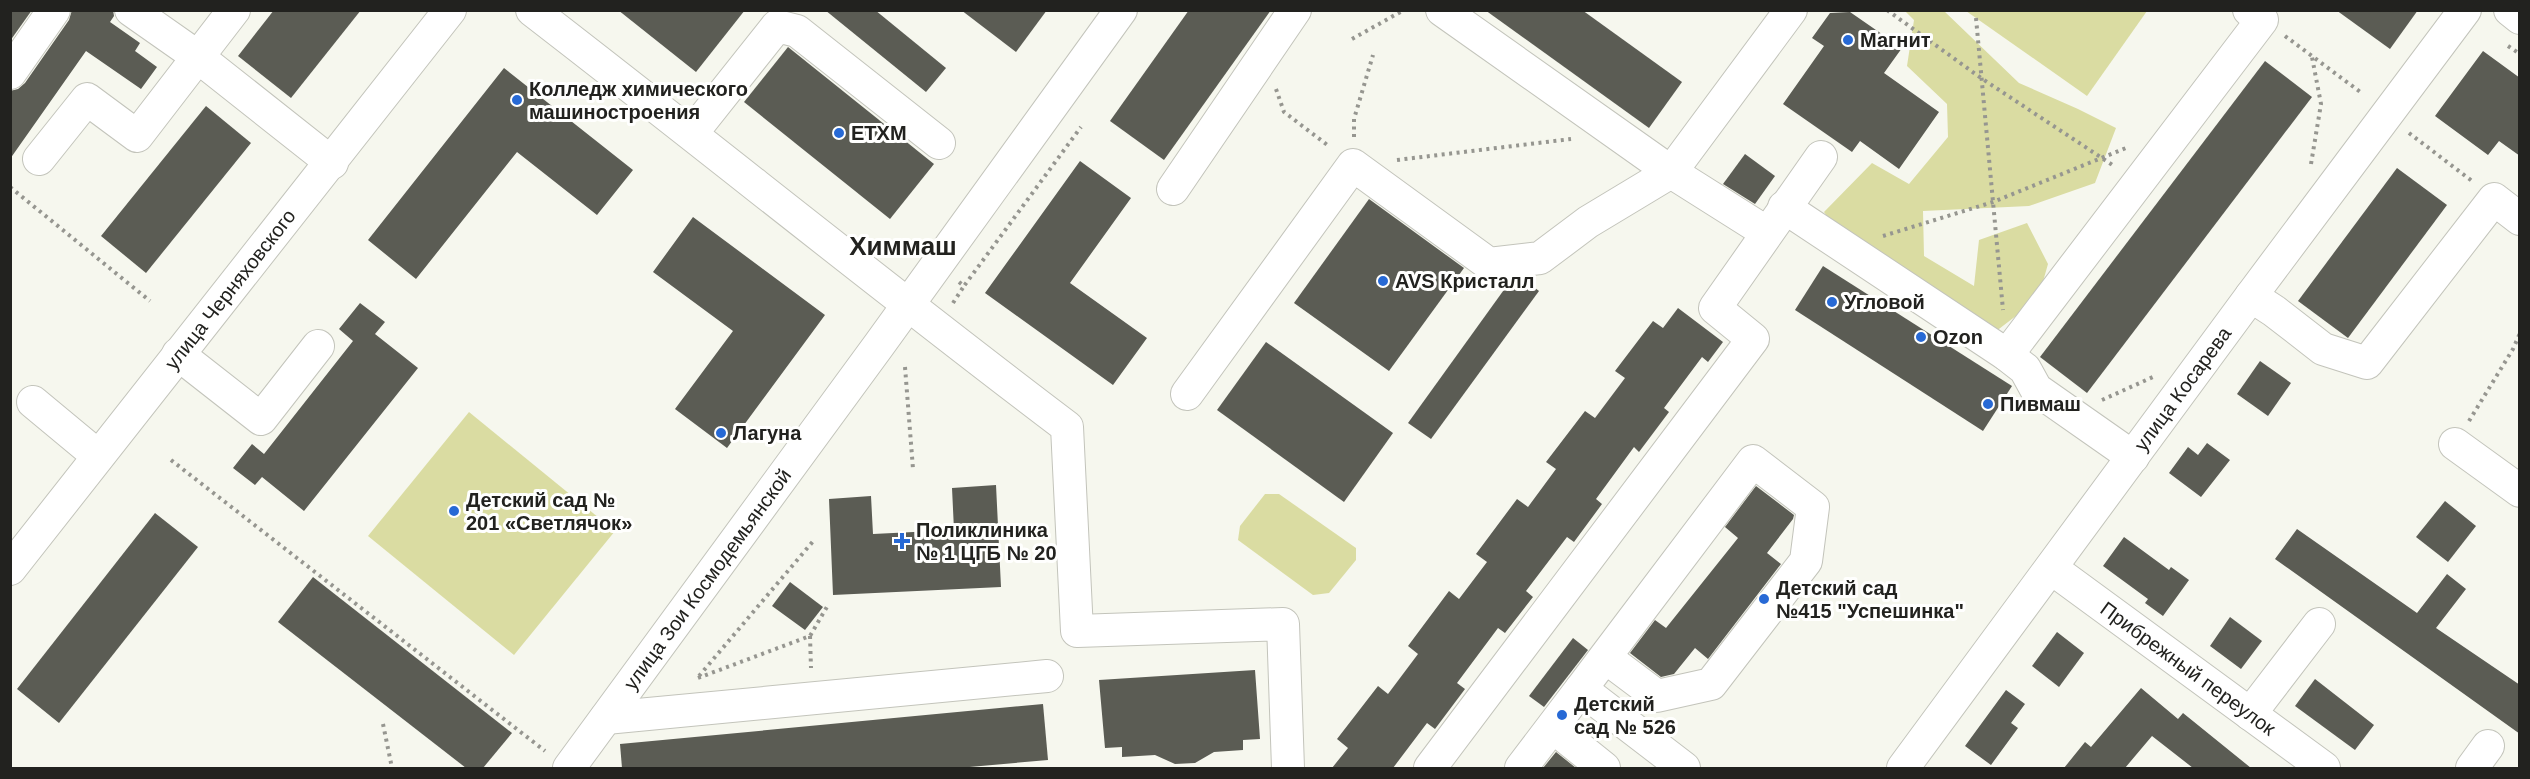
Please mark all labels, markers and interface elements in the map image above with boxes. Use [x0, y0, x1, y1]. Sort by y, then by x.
place label: Магнит [1860, 29, 1931, 51]
marker: Магнит [1841, 33, 1855, 47]
place label: Колледж химического машиностроения [529, 78, 748, 123]
marker: Колледж химического машиностроения [510, 93, 524, 107]
place label: ЕТХМ [851, 122, 907, 144]
marker: ЕТХМ [832, 126, 846, 140]
street label: улица Черняховского [160, 205, 300, 374]
district label: Химмаш [849, 231, 957, 261]
place label: AVS Кристалл [1395, 270, 1534, 292]
marker: AVS Кристалл [1376, 274, 1390, 288]
place label: Угловой [1844, 291, 1925, 313]
marker: Угловой [1825, 295, 1839, 309]
street label: улица Косарева [2130, 322, 2236, 455]
place label: Ozon [1933, 326, 1983, 348]
marker: Ozon [1914, 330, 1928, 344]
place label: Пивмаш [2000, 393, 2081, 415]
marker: Пивмаш [1981, 397, 1995, 411]
place label: Лагуна [733, 422, 802, 444]
marker: Лагуна [714, 426, 728, 440]
street label: улица Зои Космодемьянской [619, 465, 795, 694]
place label: Детский сад № 201 «Светлячок» [466, 489, 632, 534]
marker: Детский сад № 201 «Светлячок» [447, 504, 461, 518]
place label: Поликлиника № 1 ЦГБ № 20 [916, 519, 1057, 564]
marker: Поликлиника № 1 ЦГБ № 20 [893, 532, 911, 550]
place label: Детский сад №415 "Успешинка" [1776, 577, 1964, 622]
marker: Детский сад №415 "Успешинка" [1757, 592, 1771, 606]
street label: Прибрежный переулок [2097, 597, 2280, 740]
place label: Детcкий сад № 526 [1574, 693, 1676, 738]
marker: Детcкий сад № 526 [1555, 708, 1569, 722]

